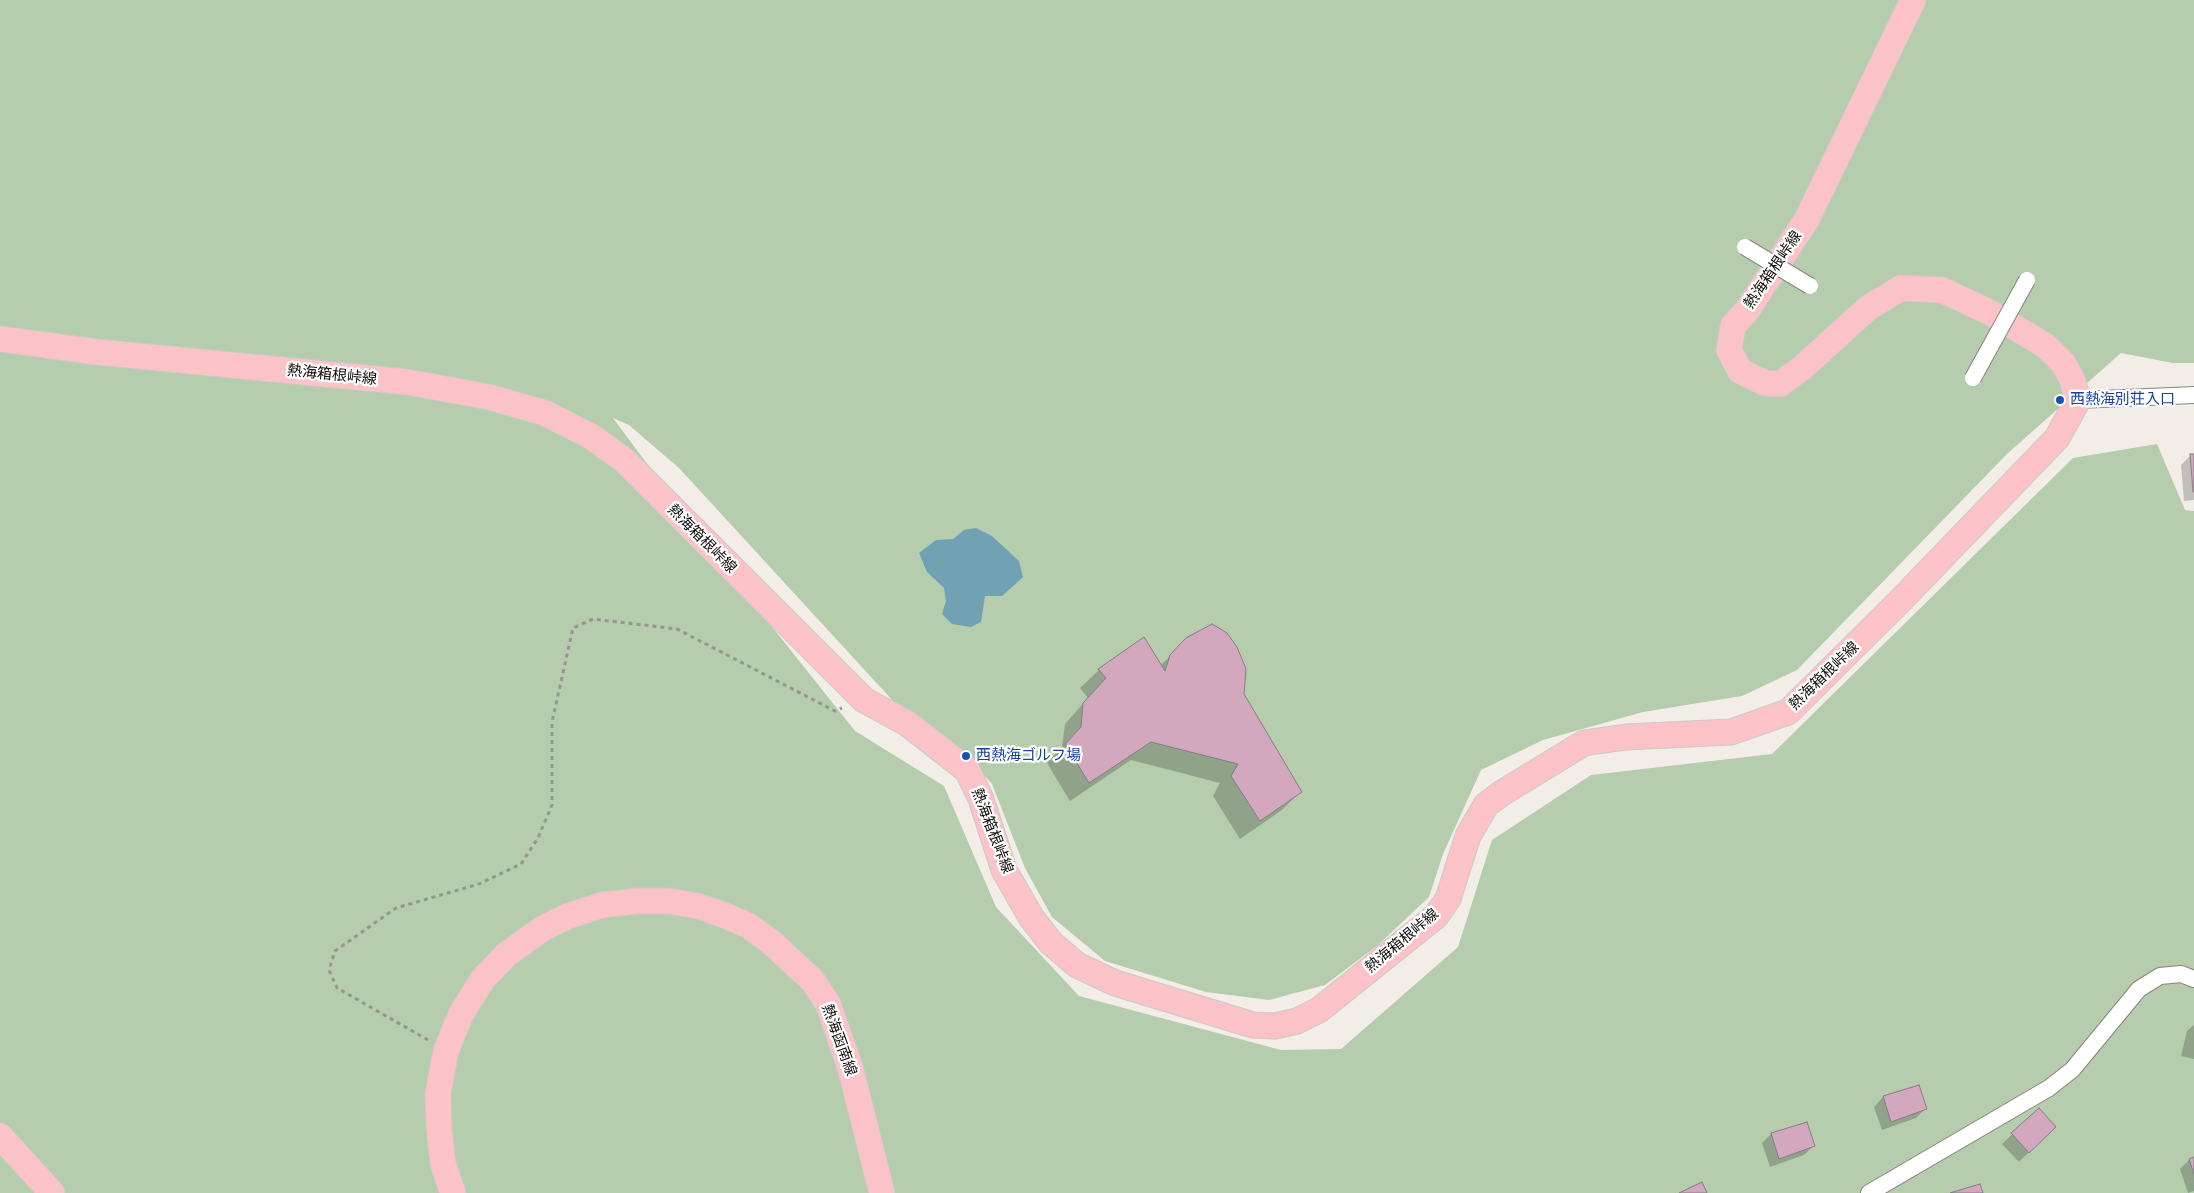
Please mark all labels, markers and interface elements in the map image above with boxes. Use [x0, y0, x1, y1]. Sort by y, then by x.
street label: 熱海箱根峠線 [1740, 228, 1806, 312]
street label: 熱海箱根峠線 [286, 361, 378, 389]
place label: 西熱海別荘入口 [2070, 391, 2175, 409]
marker: 西熱海別荘入口 [2054, 394, 2066, 406]
street label: 熱海箱根峠線 [664, 501, 740, 577]
street label: 熱海箱根峠線 [1785, 638, 1863, 714]
place label: 西熱海ゴルフ場 [976, 747, 1081, 765]
marker: 西熱海ゴルフ場 [960, 750, 972, 762]
street label: 熱海箱根峠線 [967, 786, 1017, 876]
street label: 熱海箱根峠線 [1362, 905, 1442, 977]
street label: 熱海函南線 [818, 1002, 860, 1078]

